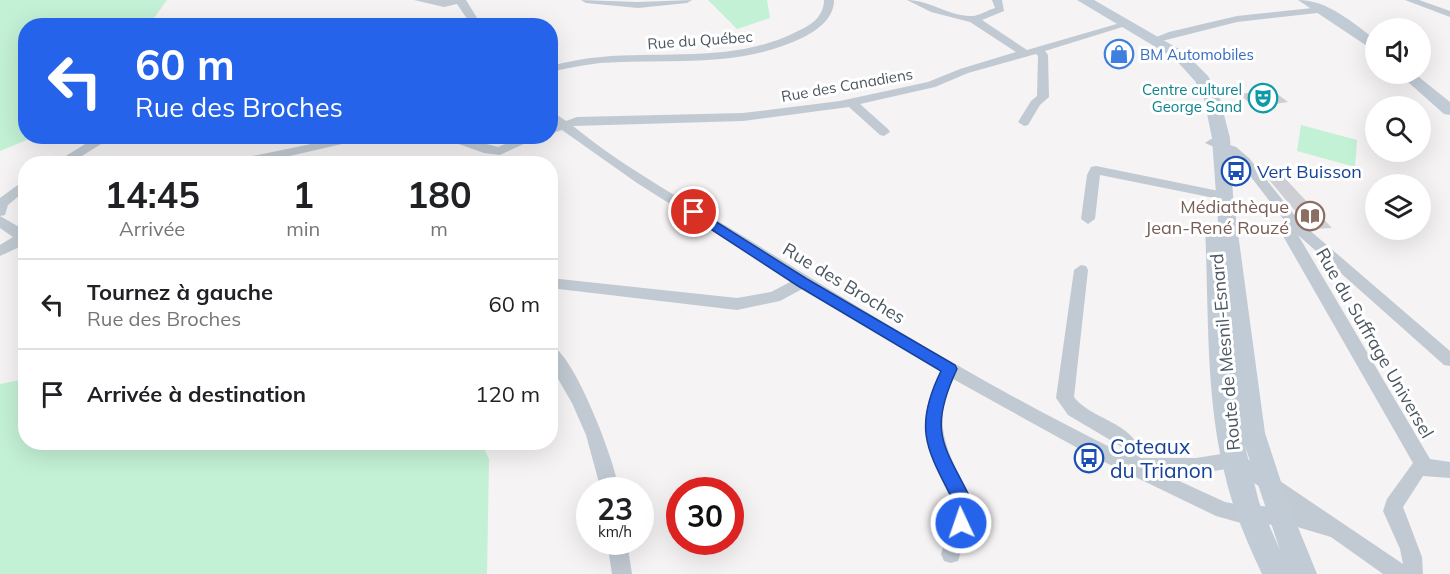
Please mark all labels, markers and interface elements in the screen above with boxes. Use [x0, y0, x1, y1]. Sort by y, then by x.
map controls [1365, 18, 1431, 240]
button: sound [1365, 18, 1431, 84]
street label: Rue du Québec [647, 27, 753, 53]
text: 60 m [135, 38, 235, 91]
shop icon: BM Automobiles [1103, 38, 1135, 70]
icon: left [36, 42, 114, 120]
place label: BM Automobiles [1140, 45, 1254, 64]
street label: Rue des Canadiens [780, 64, 914, 106]
place label: Centre culturel George Sand [1142, 80, 1242, 116]
theatre icon: Centre culturel George Sand [1247, 82, 1279, 114]
text: Rue des Broches [135, 90, 343, 124]
button: search [1365, 96, 1431, 162]
bus stop icon: Vert Buisson [1220, 155, 1252, 187]
place label: Vert Buisson [1257, 160, 1362, 183]
text: 14:45 [104, 172, 200, 217]
text: 1 [292, 172, 314, 217]
text: 180 [407, 172, 472, 217]
button: layers [1365, 174, 1431, 240]
pin [668, 186, 719, 237]
icon: arrive [677, 195, 710, 228]
place label: Médiathèque Jean-René Rouzé [1145, 195, 1289, 239]
library icon: Médiathèque Jean-René Rouzé [1294, 200, 1326, 232]
text: Arrivée [119, 216, 185, 241]
text: min [286, 216, 320, 241]
text: m [430, 216, 448, 241]
street label: Rue des Broches [779, 237, 909, 329]
street label: Rue du Suffrage Universel [1311, 244, 1439, 442]
street label: Route de Mesnil-Esnard [1205, 252, 1245, 452]
text: Tournez à gauche [87, 278, 273, 306]
icon: left [36, 288, 69, 321]
text: 60 m [489, 290, 540, 318]
text: Rue des Broches [87, 306, 241, 331]
icon: arrive [36, 378, 69, 411]
text: Arrivée à destination [87, 380, 306, 408]
text: 120 m [475, 380, 540, 408]
place label: Coteaux du Trianon [1110, 433, 1213, 483]
bus stop icon: Coteaux du Trianon [1073, 442, 1105, 474]
speed limit sign: 30 [666, 477, 744, 555]
text: 23 [597, 490, 633, 528]
position arrow [929, 491, 993, 555]
text: km/h [598, 522, 632, 541]

